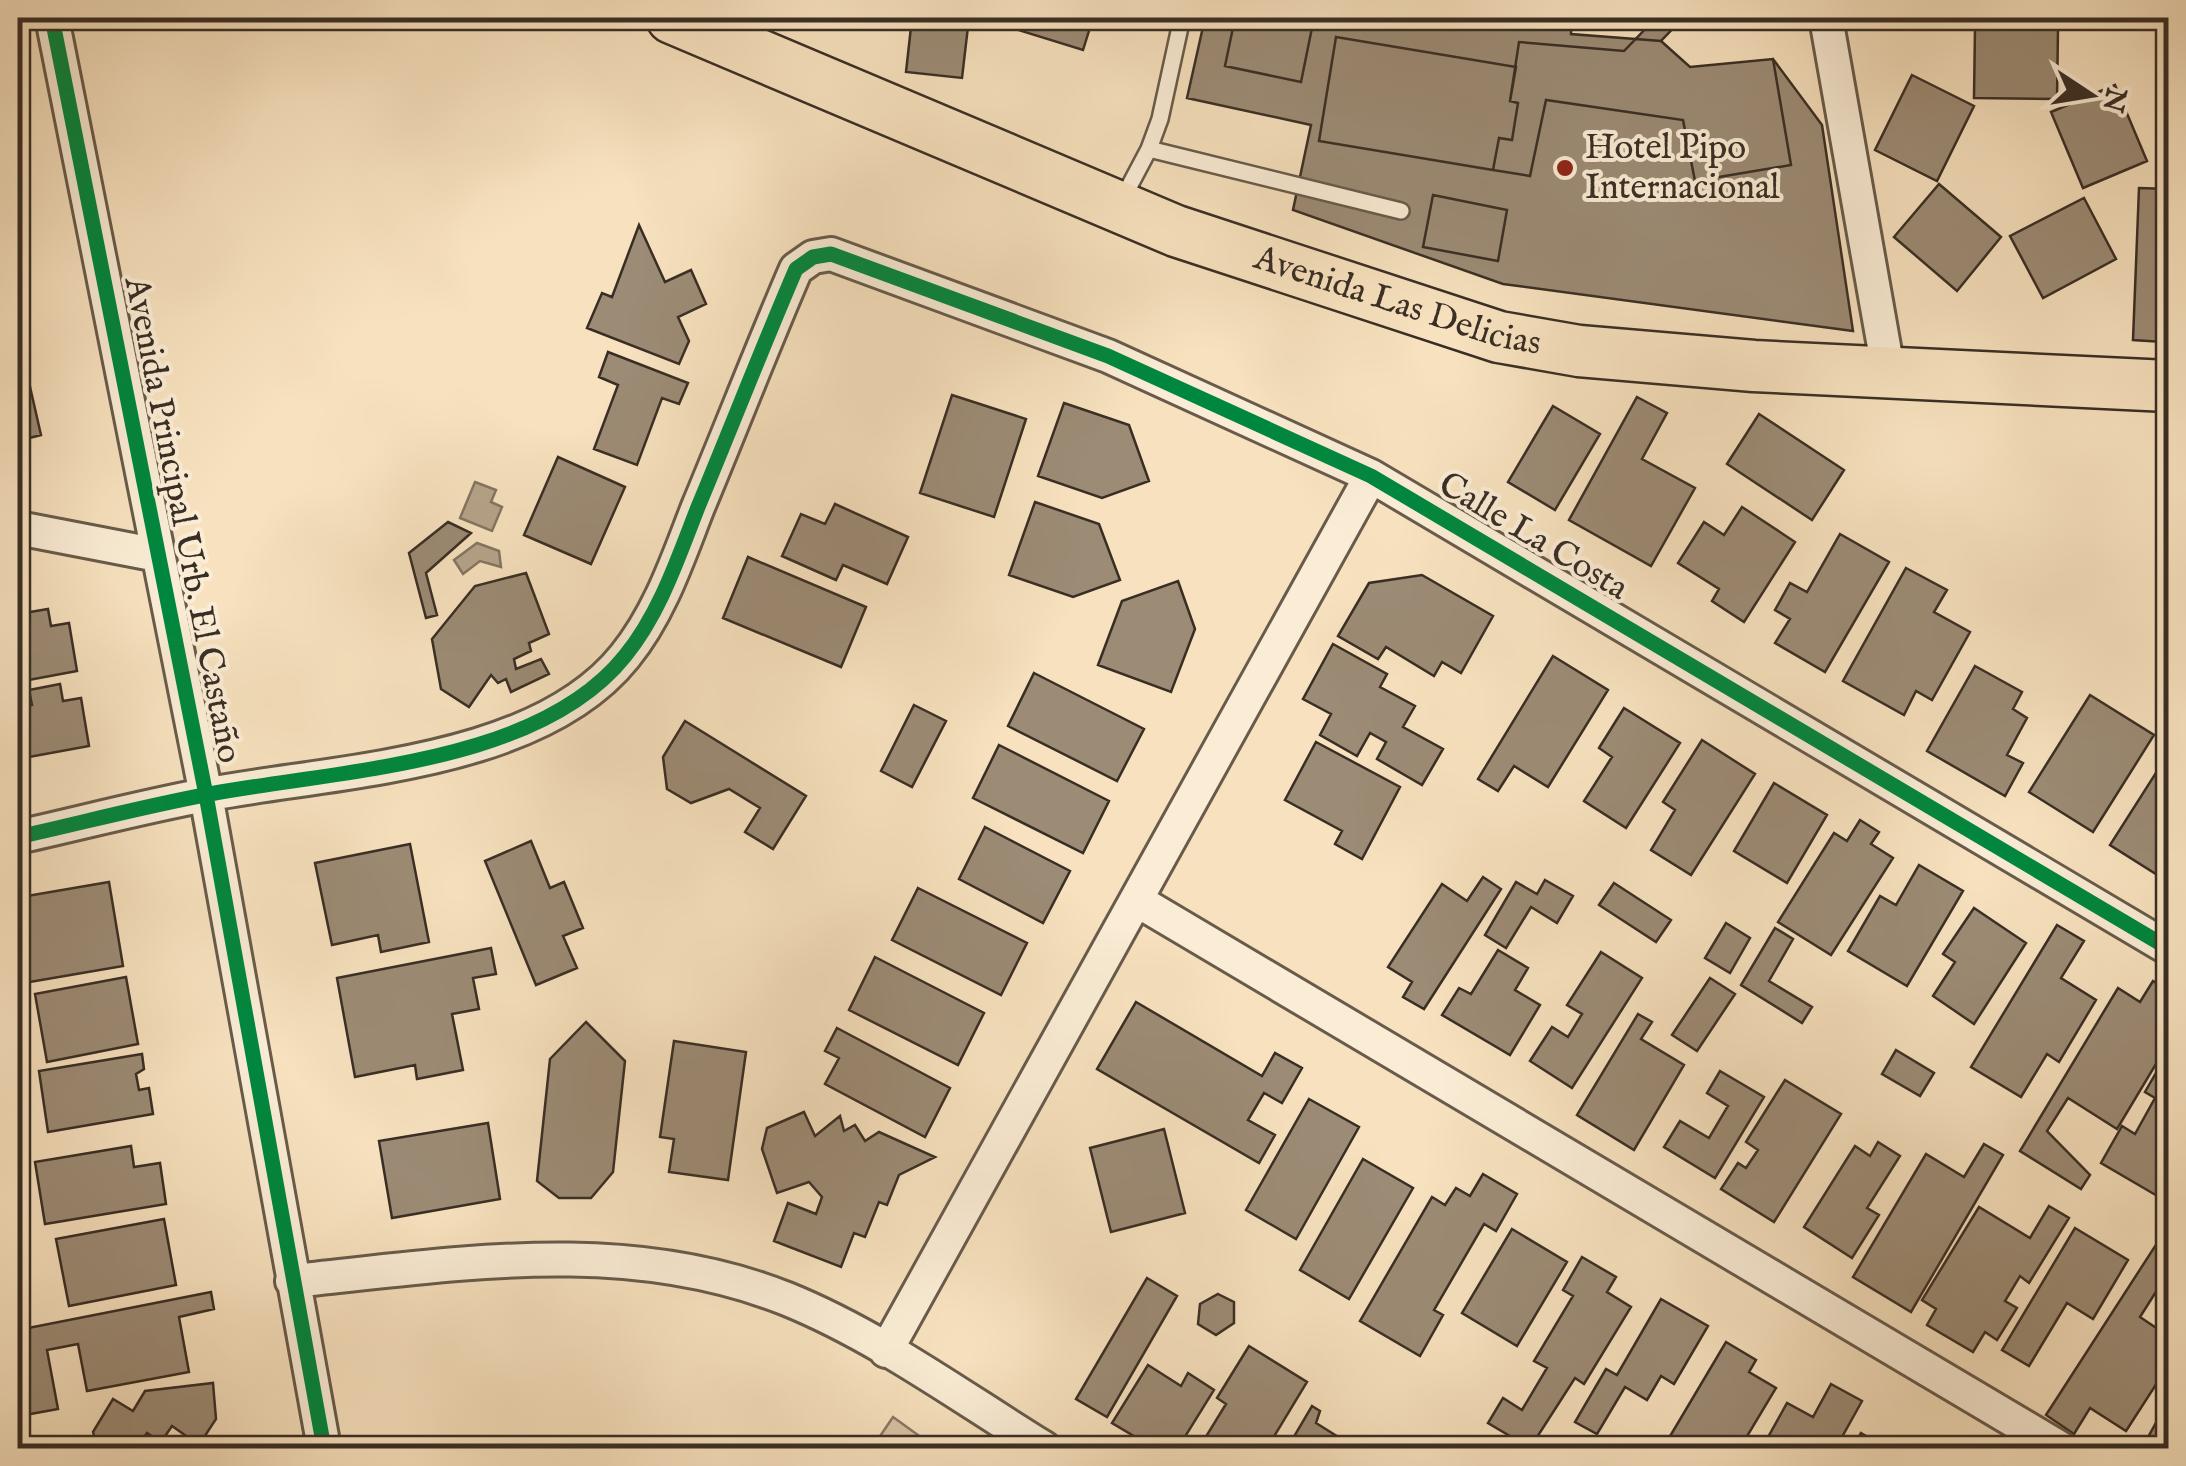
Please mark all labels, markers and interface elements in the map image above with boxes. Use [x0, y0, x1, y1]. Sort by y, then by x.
north arrow [2041, 45, 2141, 145]
text: N [2093, 83, 2133, 115]
place label: Hotel Pipo Internacional [1585, 126, 1780, 211]
marker: Hotel Pipo Internacional [1554, 157, 1576, 179]
street label: Avenida Las Delicias [1247, 235, 1544, 366]
street label: Avenida Principal Urb. El Castaño [113, 272, 251, 767]
street label: Calle La Costa [1430, 463, 1637, 612]

